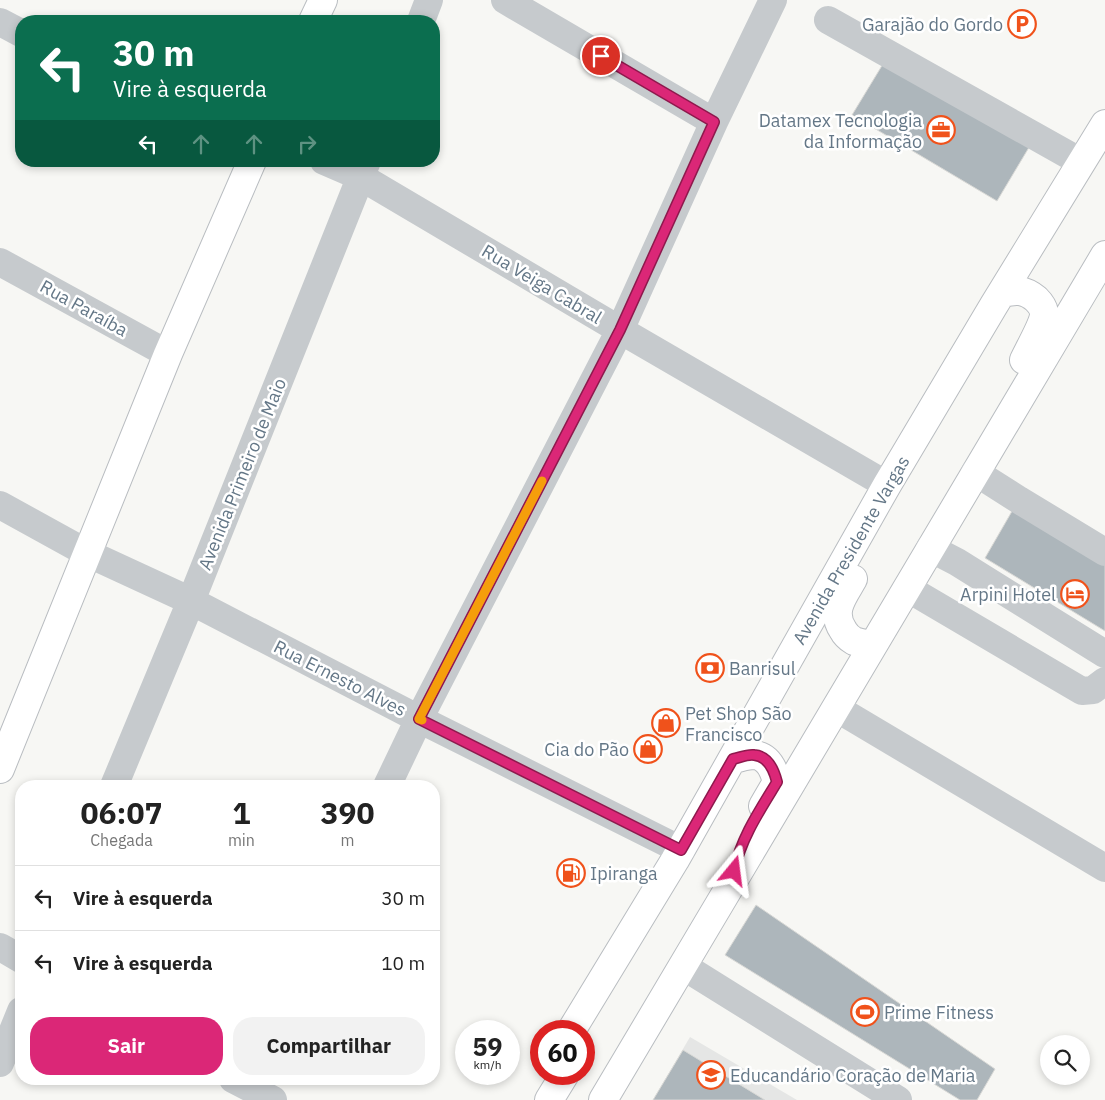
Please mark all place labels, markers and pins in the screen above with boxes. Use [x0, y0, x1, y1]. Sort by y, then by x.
parking icon: Garajão do Gordo [1007, 9, 1037, 39]
place label: Garajão do Gordo [862, 13, 1003, 36]
pin [580, 35, 622, 77]
place label: Datamex Tecnologia da Informação [759, 109, 922, 153]
office icon: Datamex Tecnologia da Informação [926, 115, 956, 145]
hotel icon: Arpini Hotel [1060, 579, 1090, 609]
place label: Arpini Hotel [960, 583, 1056, 606]
bank icon: Banrisul [695, 653, 725, 683]
place label: Banrisul [729, 657, 796, 680]
place label: Pet Shop São Francisco [685, 702, 792, 746]
shop icon: Pet Shop São Francisco [651, 708, 681, 738]
shop icon: Cia do Pão [633, 734, 663, 764]
place label: Cia do Pão [544, 738, 629, 761]
fuel station icon: Ipiranga [556, 858, 586, 888]
place label: Ipiranga [590, 862, 658, 885]
sports icon: Prime Fitness [850, 997, 880, 1027]
place label: Prime Fitness [884, 1001, 994, 1024]
school or university icon: Educandário Coração de Maria [696, 1060, 726, 1090]
place label: Educandário Coração de Maria [730, 1064, 976, 1087]

